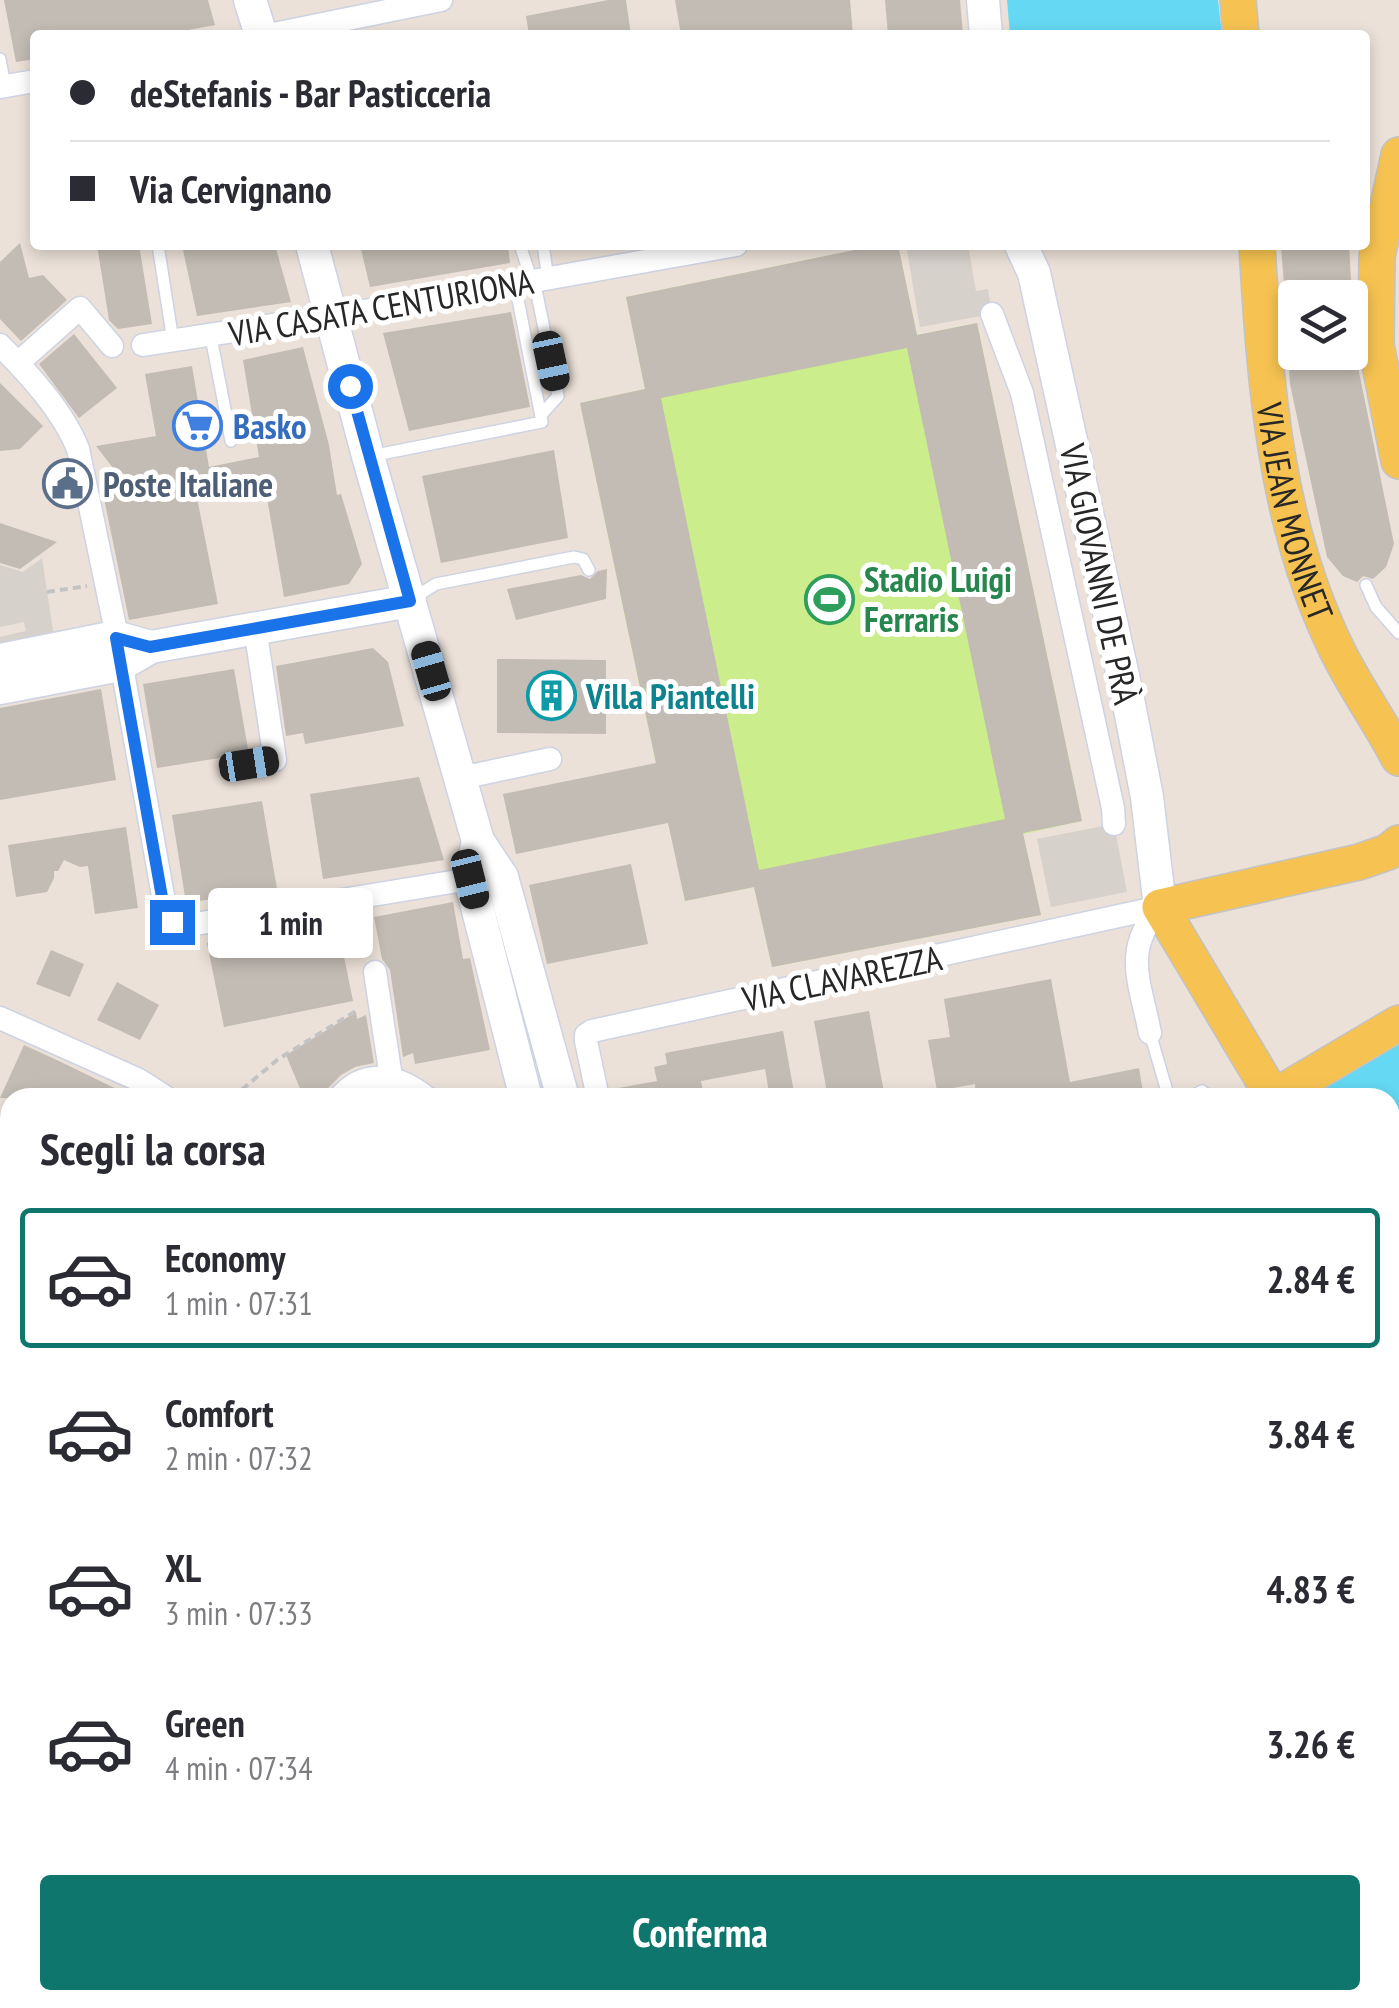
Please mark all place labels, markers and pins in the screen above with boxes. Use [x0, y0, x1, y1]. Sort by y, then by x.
supermarket icon: Basko [172, 400, 224, 452]
place label: Basko [233, 403, 307, 449]
public building icon: Poste Italiane [42, 458, 94, 510]
place label: Poste Italiane [103, 461, 273, 507]
place label: Stadio Luigi Ferraris [864, 556, 1012, 642]
sports icon: Stadio Luigi Ferraris [803, 573, 855, 625]
building icon: Villa Piantelli [525, 670, 577, 722]
place label: Villa Piantelli [585, 673, 755, 719]

